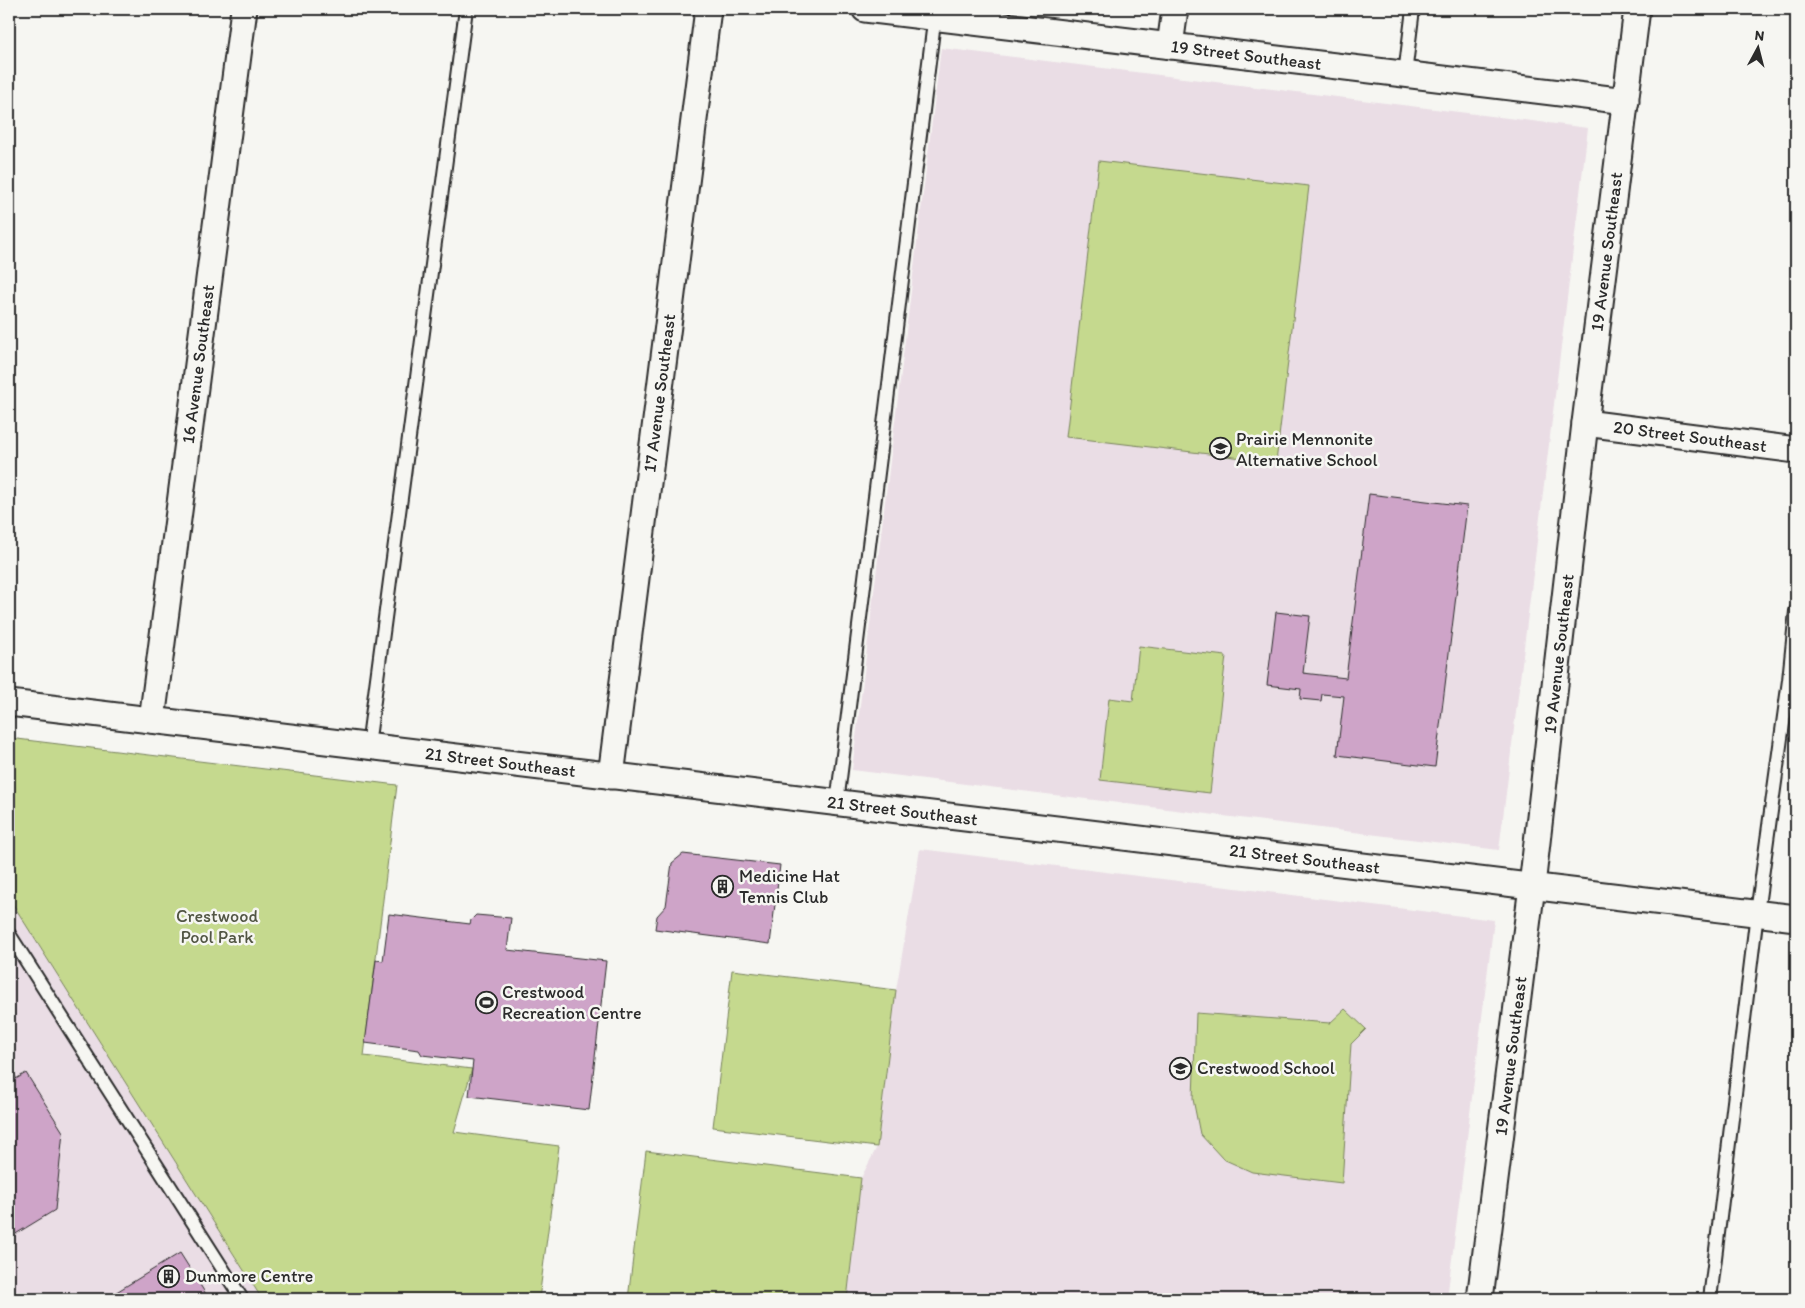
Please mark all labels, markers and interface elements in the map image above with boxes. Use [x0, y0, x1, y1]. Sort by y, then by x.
north arrow [1732, 22, 1782, 72]
text: N [1754, 27, 1765, 45]
street label: 19 Street Southeast [1170, 35, 1323, 75]
street label: 19 Avenue Southeast [1586, 170, 1627, 333]
street label: 16 Avenue Southeast [177, 283, 219, 445]
street label: 17 Avenue Southeast [638, 312, 680, 474]
street label: 20 Street Southeast [1612, 416, 1768, 457]
place label: Prairie Mennonite Alternative School [1236, 428, 1378, 471]
school or university icon: Prairie Mennonite Alternative School [1208, 437, 1232, 461]
street label: 19 Avenue Southeast [1539, 573, 1579, 735]
street label: 21 Street Southeast [424, 742, 577, 782]
street label: 21 Street Southeast [826, 791, 979, 831]
street label: 21 Street Southeast [1228, 839, 1381, 879]
place label: Medicine Hat Tennis Club [739, 865, 840, 908]
building icon: Medicine Hat Tennis Club [711, 874, 735, 898]
park label: Crestwood Pool Park [176, 905, 258, 948]
street label: 19 Avenue Southeast [1490, 975, 1532, 1137]
place label: Crestwood Recreation Centre [502, 981, 642, 1024]
sports icon: Crestwood Recreation Centre [474, 990, 498, 1014]
school or university icon: Crestwood School [1169, 1056, 1193, 1080]
place label: Crestwood School [1197, 1057, 1335, 1079]
building icon: Dunmore Centre [157, 1264, 181, 1288]
place label: Dunmore Centre [185, 1265, 313, 1287]

